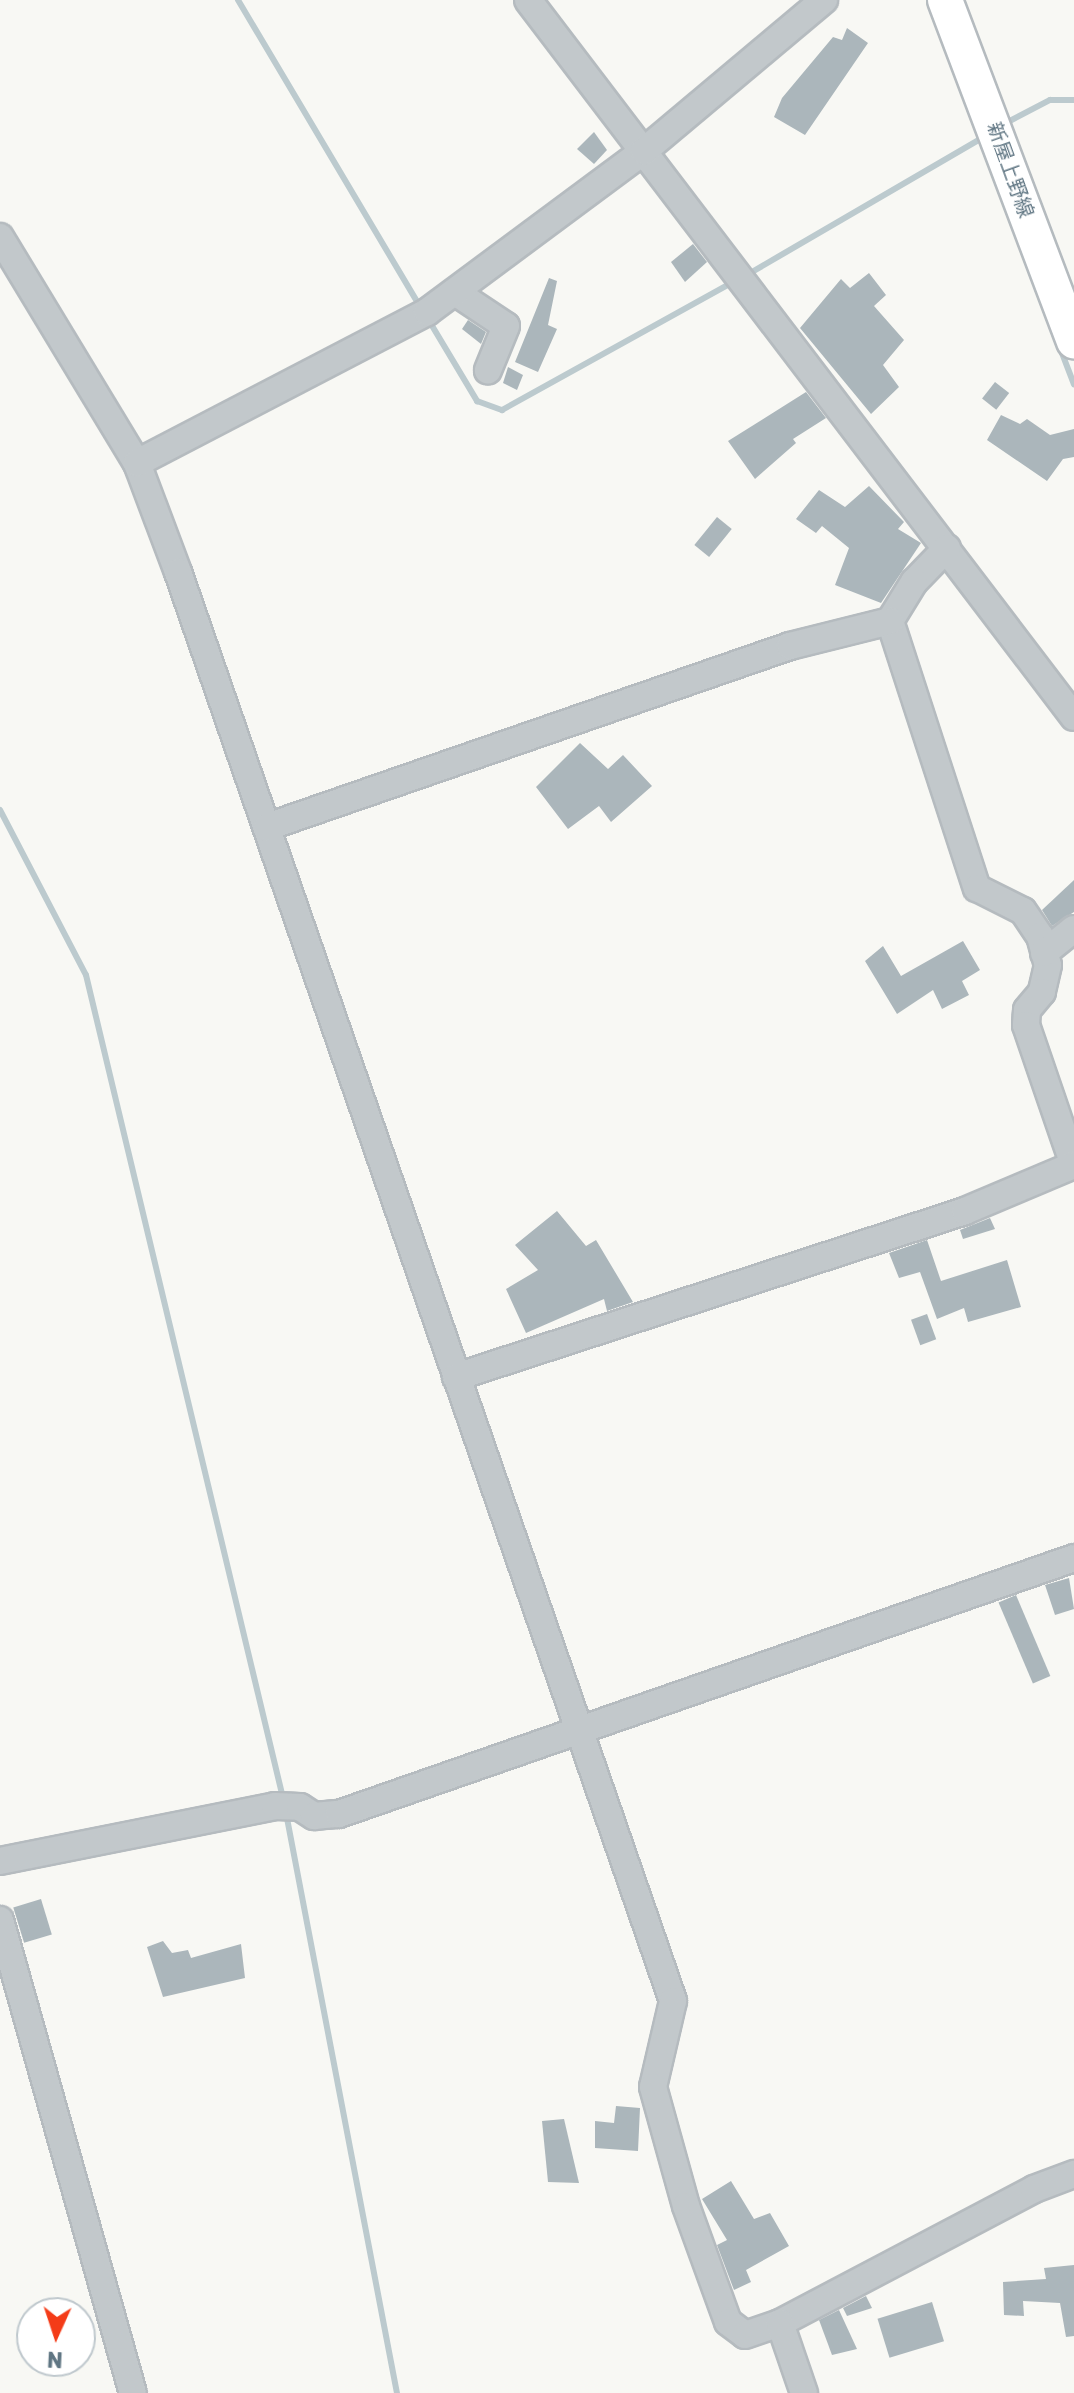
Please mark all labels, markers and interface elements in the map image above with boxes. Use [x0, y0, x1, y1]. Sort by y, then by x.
street label: 新屋上野線 [982, 119, 1038, 221]
north arrow [16, 2297, 96, 2377]
text: N [46, 2346, 63, 2373]

